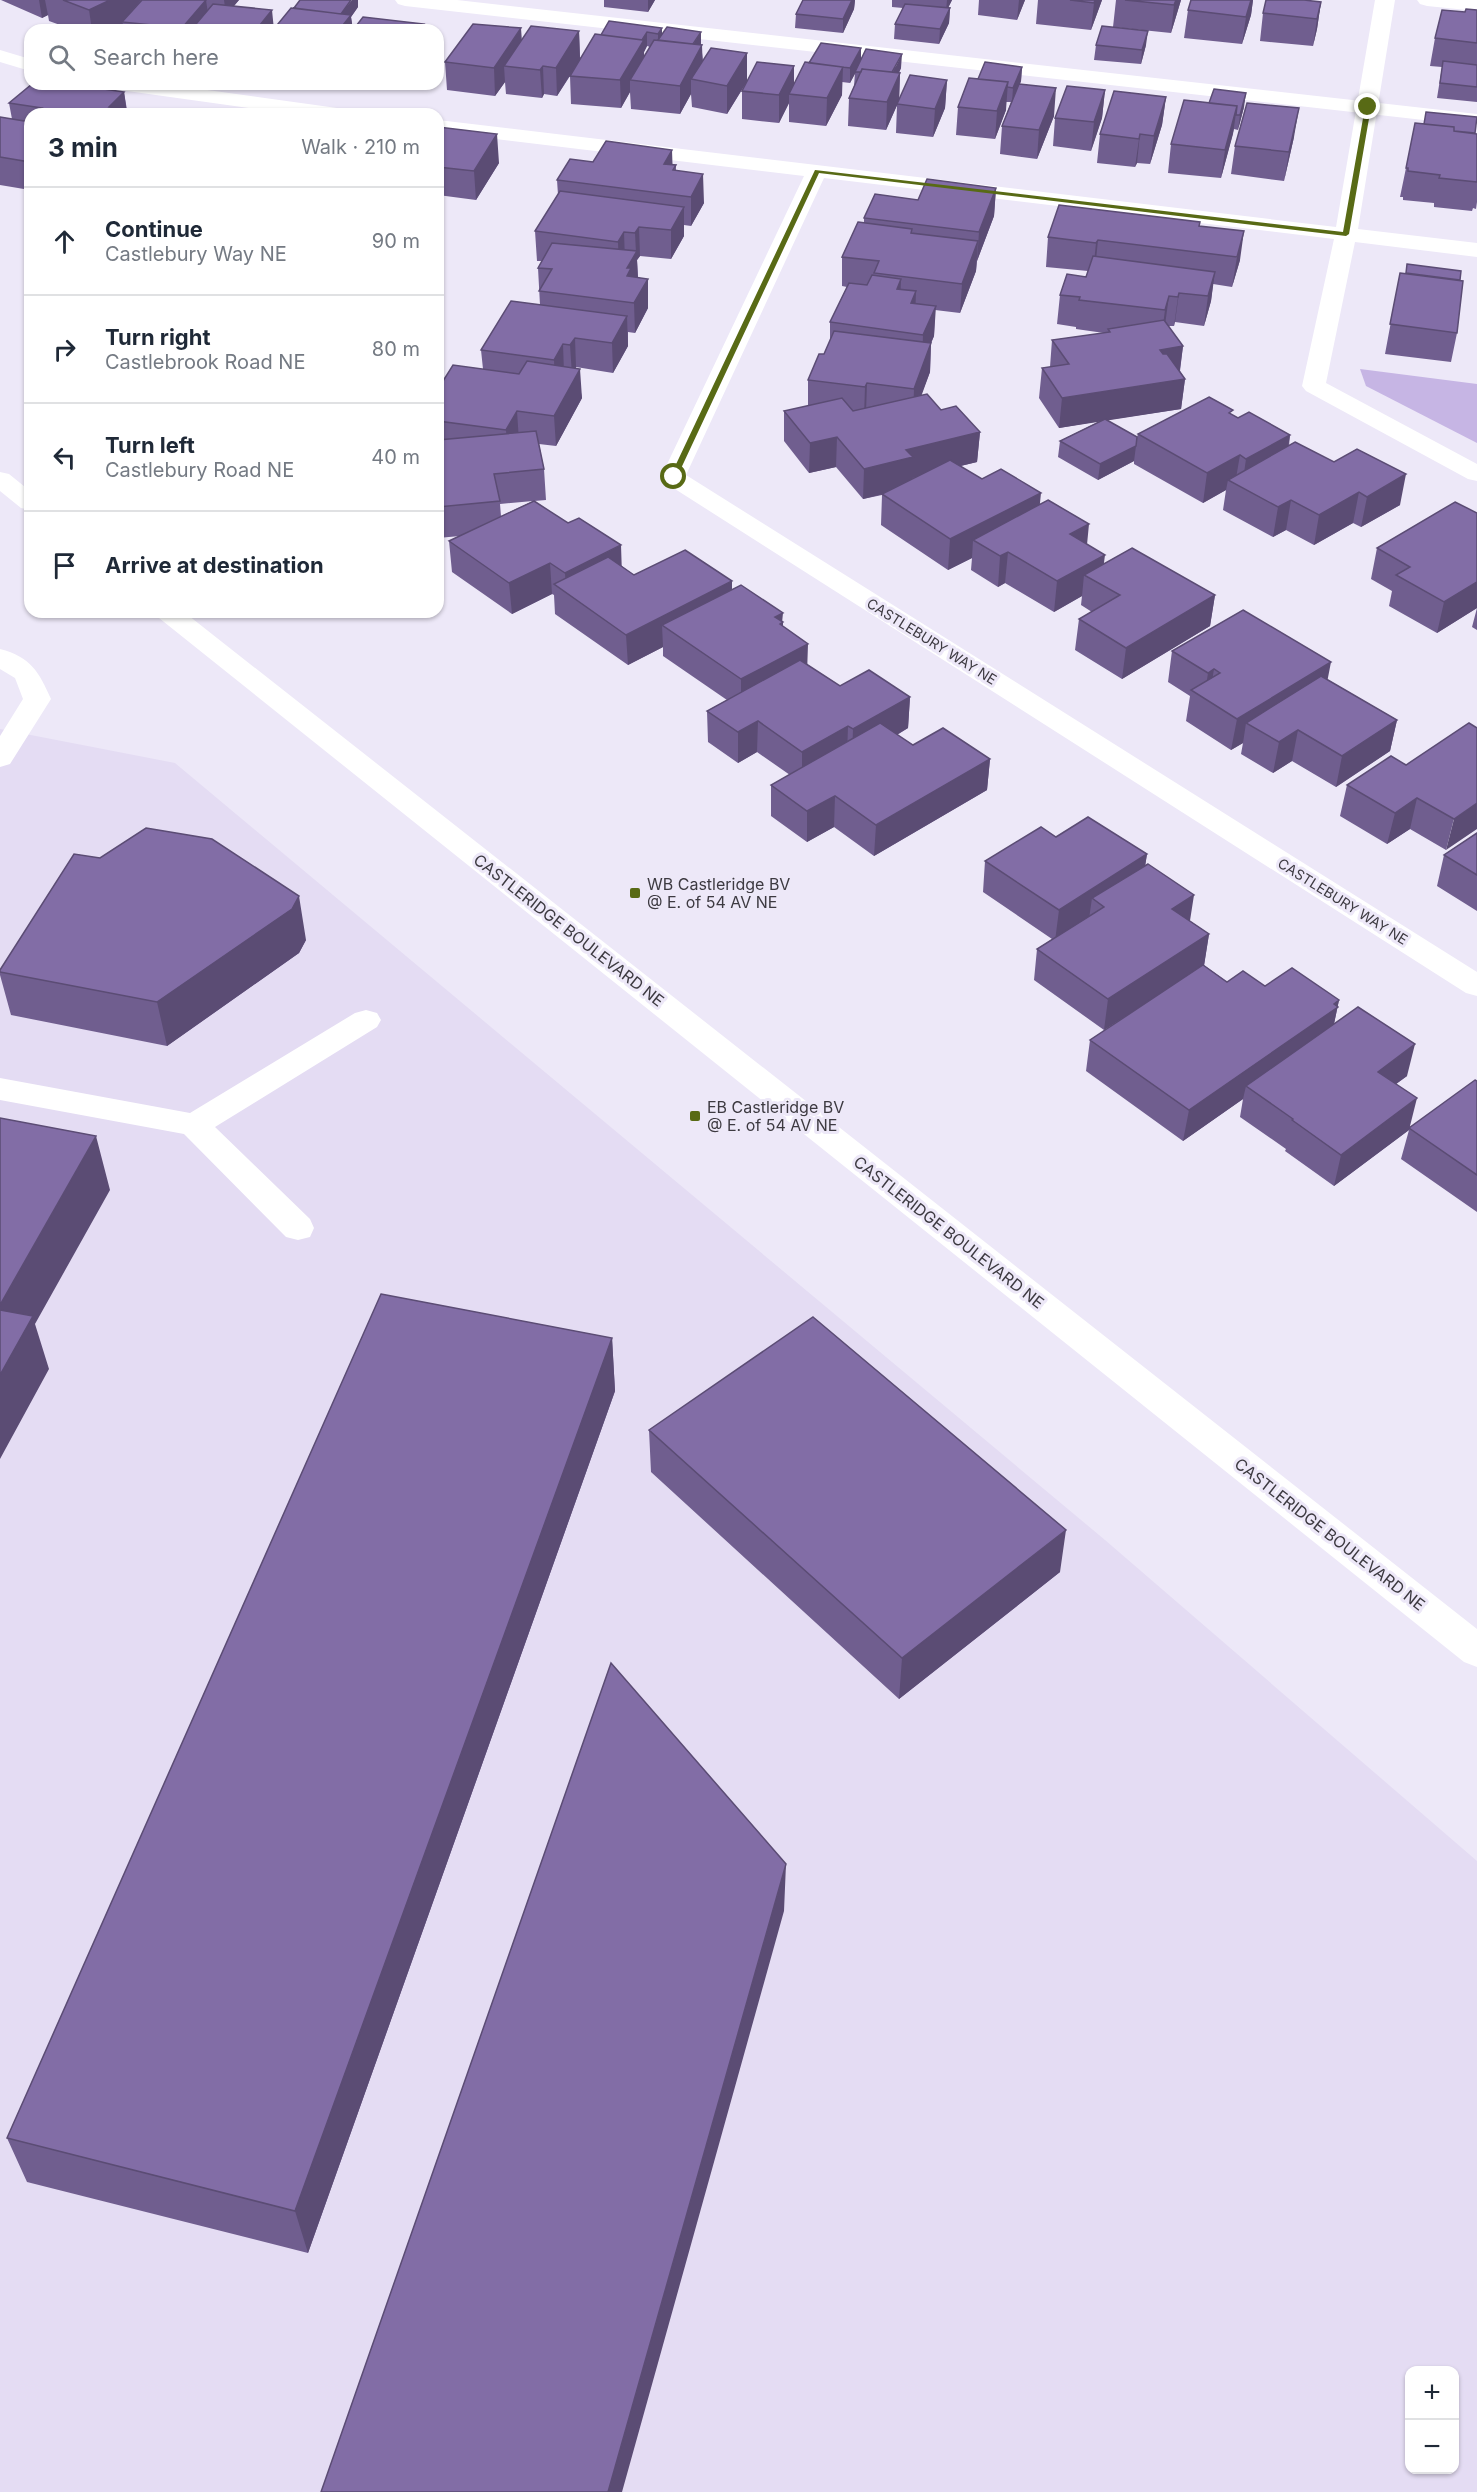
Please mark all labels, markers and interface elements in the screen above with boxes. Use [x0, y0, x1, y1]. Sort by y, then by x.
search box [24, 24, 444, 90]
icon: search [45, 41, 78, 74]
text: Search here [93, 44, 219, 70]
route end [1354, 93, 1380, 119]
text: 3 min [48, 132, 118, 163]
text: Walk · 210 m [301, 135, 420, 159]
text: Continue [105, 216, 203, 242]
icon: ahead [48, 225, 81, 258]
text: 90 m [372, 229, 420, 253]
text: Castlebury Way NE [105, 242, 287, 266]
text: Turn right [105, 324, 211, 350]
icon: right [48, 333, 81, 366]
text: 80 m [372, 337, 420, 361]
text: Castlebrook Road NE [105, 350, 305, 374]
text: Turn left [105, 432, 195, 458]
icon: left [48, 441, 81, 474]
text: 40 m [371, 445, 420, 469]
text: Castlebury Road NE [105, 458, 294, 482]
route start [660, 463, 686, 489]
icon: arrive [48, 549, 81, 582]
text: Arrive at destination [105, 552, 324, 578]
street label: CASTLEBURY WAY NE [864, 594, 1000, 688]
street label: CASTLERIDGE BOULEVARD NE [470, 849, 668, 1011]
street label: CASTLEBURY WAY NE [1275, 854, 1411, 948]
place label: WB Castleridge BV @ E. of 54 AV NE [647, 874, 790, 912]
marker: WB Castleridge BV @ E. of 54 AV NE [628, 886, 642, 900]
place label: EB Castleridge BV @ E. of 54 AV NE [707, 1097, 844, 1135]
marker: EB Castleridge BV @ E. of 54 AV NE [688, 1109, 702, 1123]
street label: CASTLERIDGE BOULEVARD NE [850, 1151, 1048, 1313]
street label: CASTLERIDGE BOULEVARD NE [1231, 1453, 1429, 1615]
map controls [1405, 2366, 1459, 2474]
button: + [1405, 2366, 1459, 2420]
button: − [1405, 2420, 1459, 2474]

